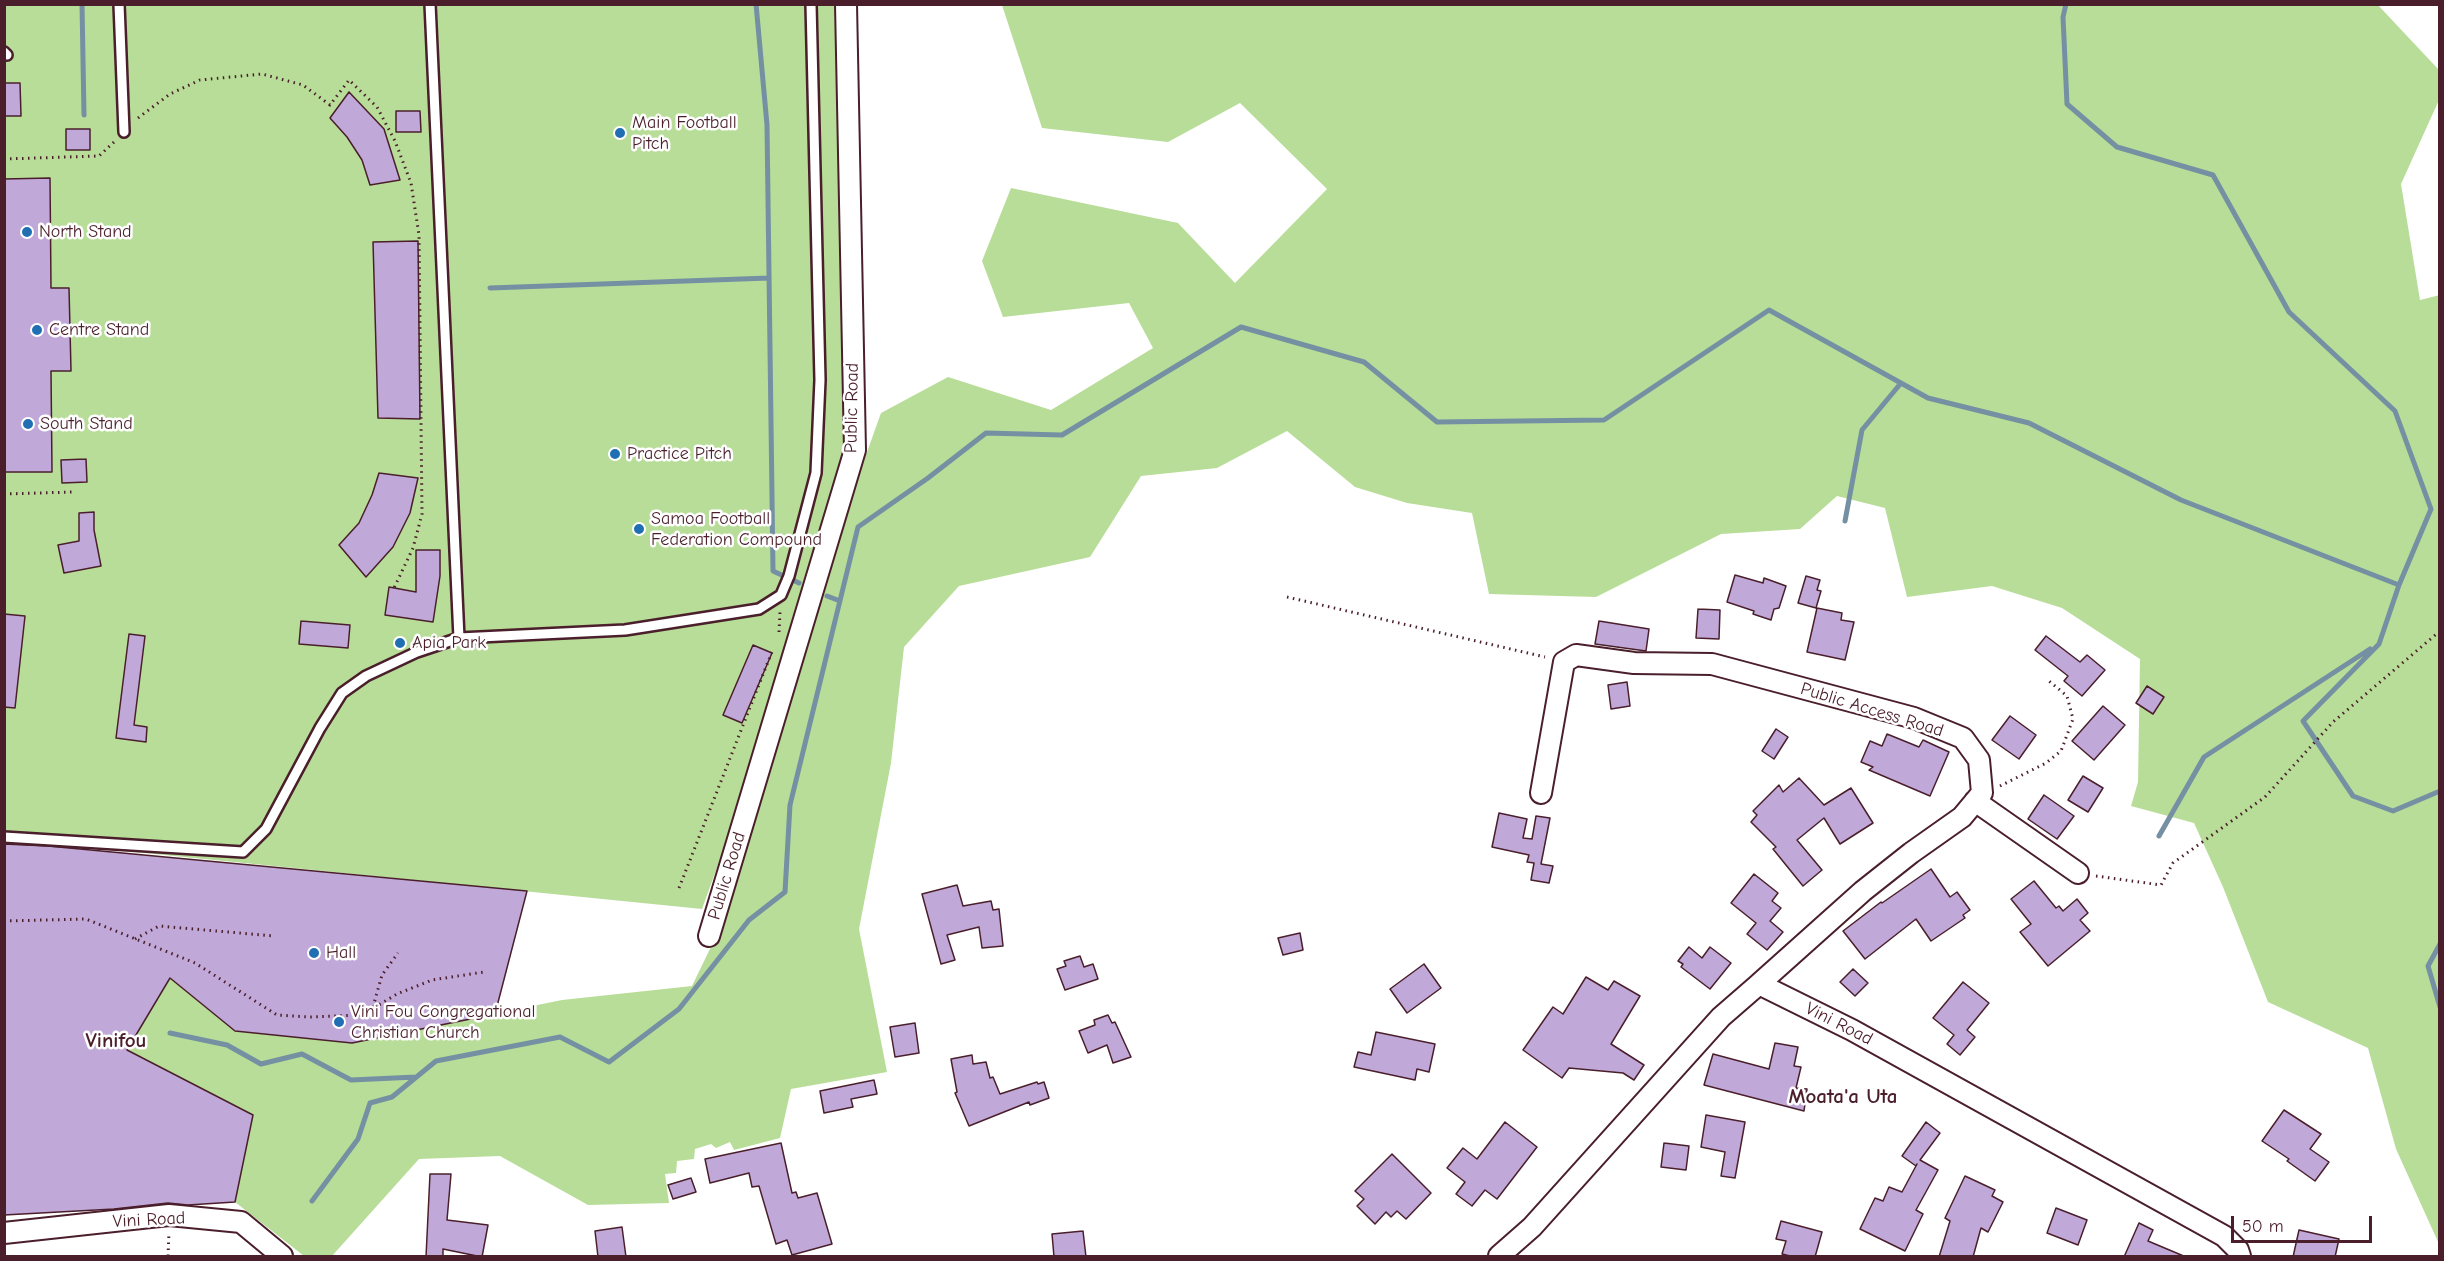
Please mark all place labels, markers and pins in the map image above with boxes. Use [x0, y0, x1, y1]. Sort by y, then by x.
place label: Main Football Pitch [632, 112, 737, 154]
marker: Main Football Pitch [613, 126, 627, 140]
place label: North Stand [39, 221, 132, 243]
marker: North Stand [20, 225, 34, 239]
place label: Centre Stand [49, 319, 149, 341]
marker: Centre Stand [30, 323, 44, 337]
place label: South Stand [40, 413, 133, 435]
marker: South Stand [21, 417, 35, 431]
place label: Practice Pitch [627, 443, 732, 465]
marker: Practice Pitch [608, 447, 622, 461]
place label: Samoa Football Federation Compound [651, 508, 822, 550]
marker: Samoa Football Federation Compound [632, 522, 646, 536]
place label: Apia Park [412, 632, 486, 654]
marker: Apia Park [393, 636, 407, 650]
place label: Hall [326, 942, 356, 964]
marker: Hall [307, 946, 321, 960]
place label: Vini Fou Congregational Christian Church [351, 1001, 536, 1044]
marker: Vini Fou Congregational Christian Church [332, 1015, 346, 1029]

